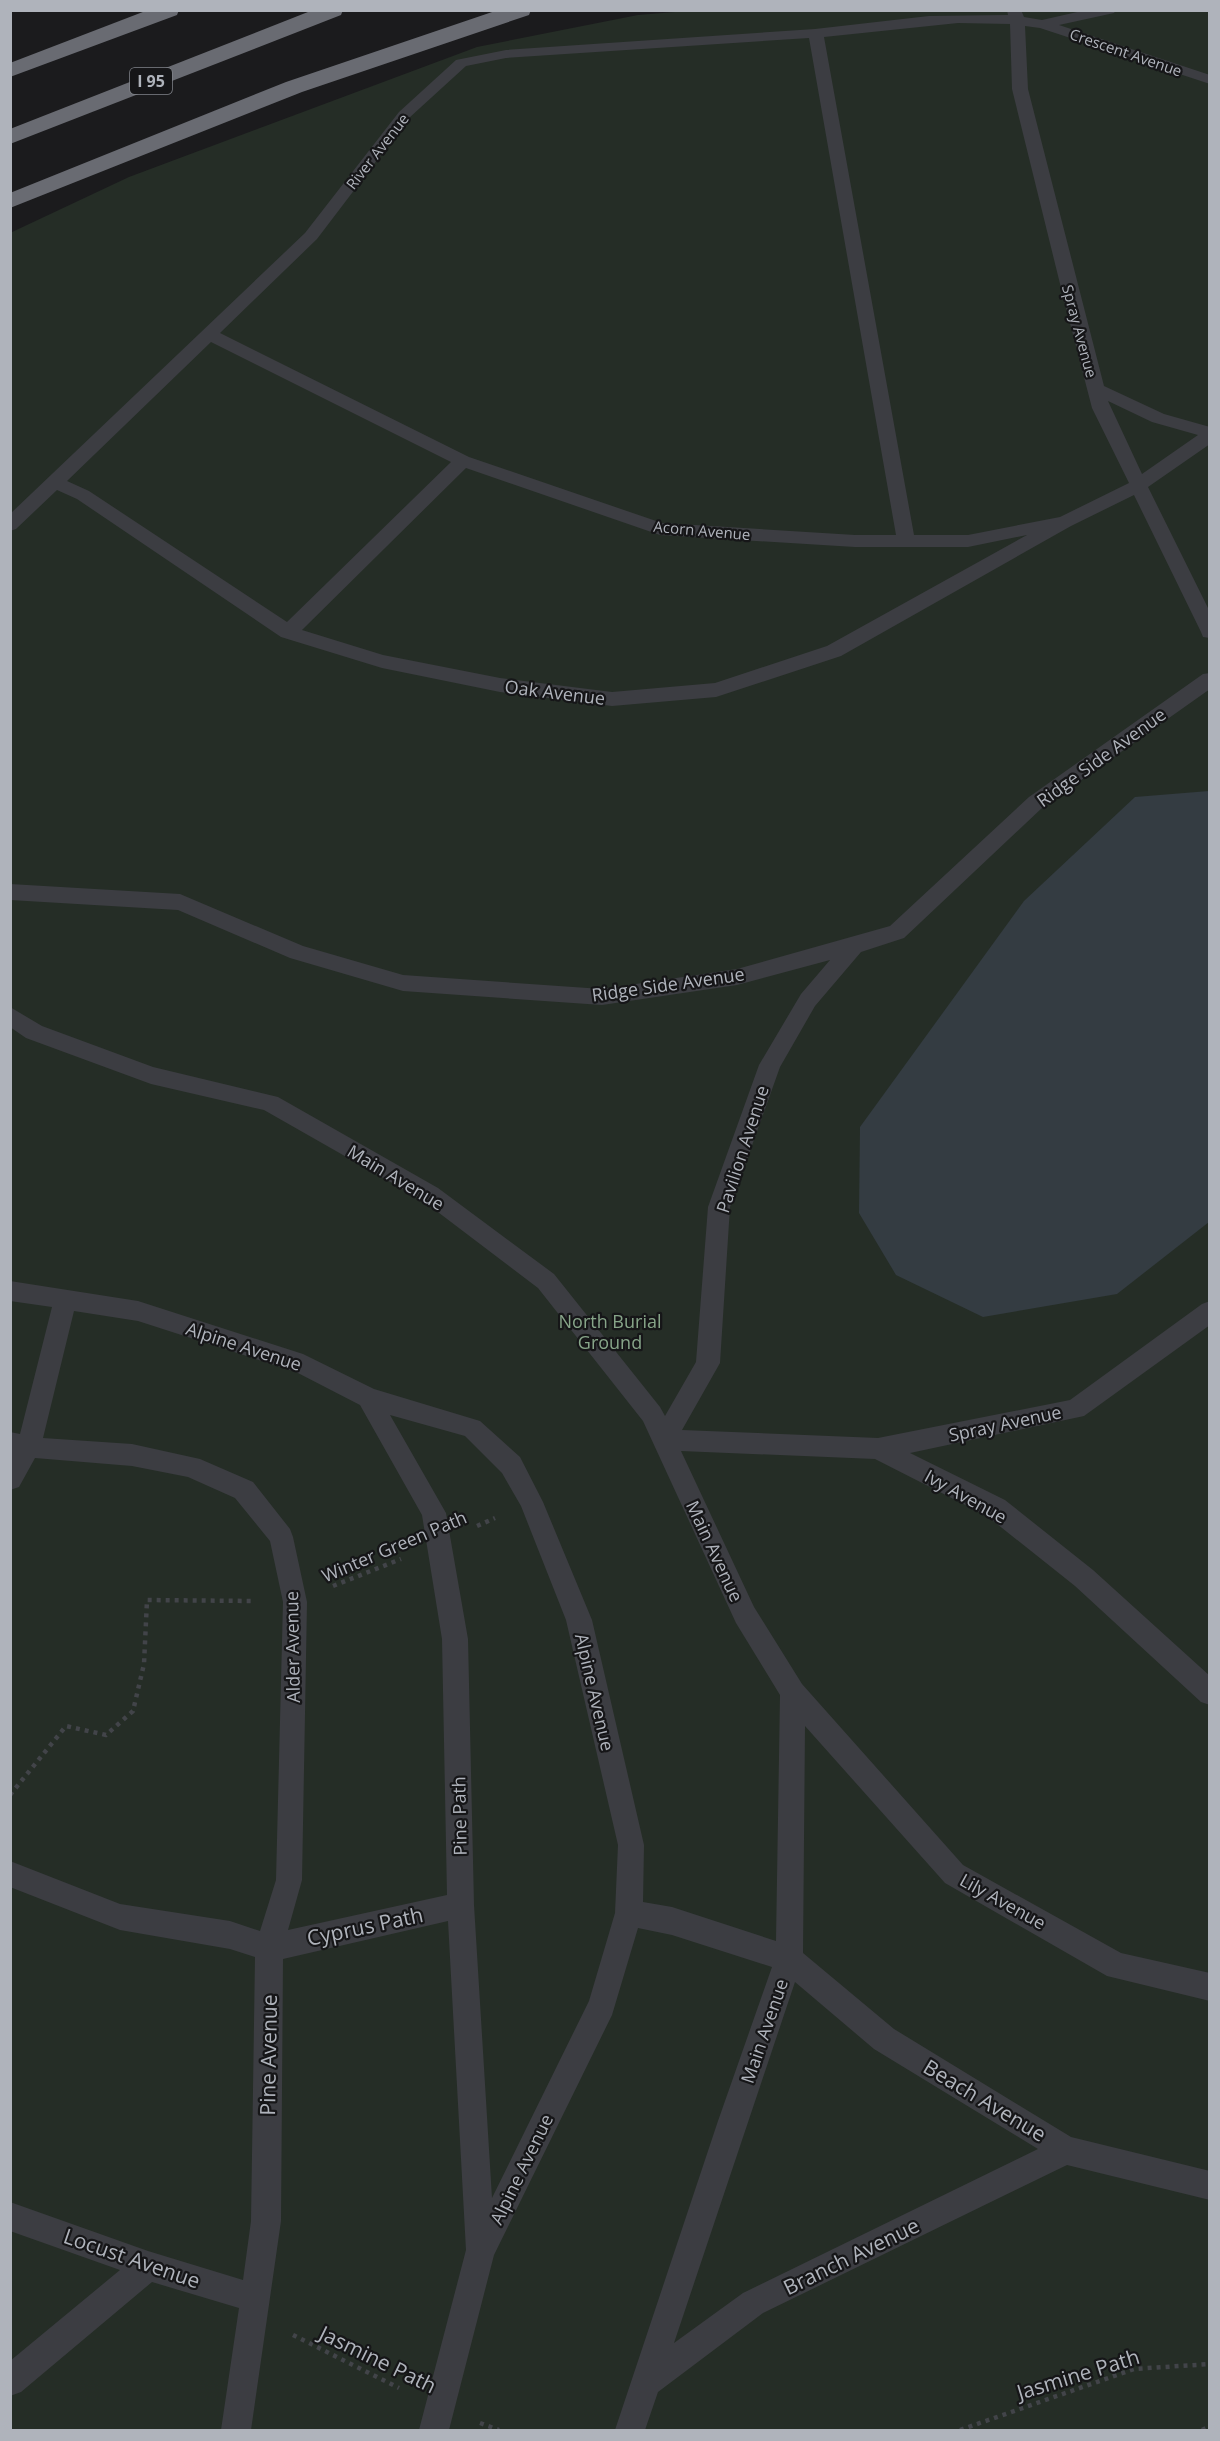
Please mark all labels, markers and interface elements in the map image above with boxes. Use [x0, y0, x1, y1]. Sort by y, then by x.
street label: Crescent Avenue [1067, 23, 1185, 81]
road number: I 95 [130, 68, 172, 94]
street label: River Avenue [341, 109, 413, 193]
street label: Spray Avenue [1058, 282, 1102, 380]
street label: Acorn Avenue [653, 516, 751, 544]
street label: Oak Avenue [504, 674, 606, 710]
street label: Ridge Side Avenue [1032, 702, 1170, 812]
street label: Ridge Side Avenue [590, 961, 746, 1007]
street label: Pavilion Avenue [710, 1082, 774, 1216]
street label: Main Avenue [343, 1139, 449, 1215]
park label: North Burial Ground [559, 1309, 661, 1354]
street label: Alpine Avenue [183, 1316, 305, 1376]
street label: Spray Avenue [946, 1399, 1064, 1447]
street label: Ivy Avenue [921, 1464, 1011, 1528]
street label: Main Avenue [681, 1496, 749, 1606]
street label: Winter Green Path [318, 1505, 470, 1587]
street label: Alder Avenue [279, 1591, 305, 1703]
street label: Alpine Avenue [570, 1631, 620, 1753]
street label: Pine Path [446, 1776, 472, 1856]
street label: Lily Avenue [956, 1868, 1050, 1934]
street label: Cyprus Path [304, 1900, 426, 1952]
street label: Main Avenue [735, 1976, 793, 2086]
street label: Pine Avenue [253, 1994, 283, 2116]
street label: Beach Avenue [918, 2052, 1052, 2148]
street label: Alpine Avenue [484, 2110, 558, 2228]
street label: Branch Avenue [778, 2211, 924, 2301]
street label: Locust Avenue [60, 2222, 204, 2294]
street label: Jasmine Path [313, 2318, 441, 2399]
street label: Jasmine Path [1011, 2342, 1143, 2407]

